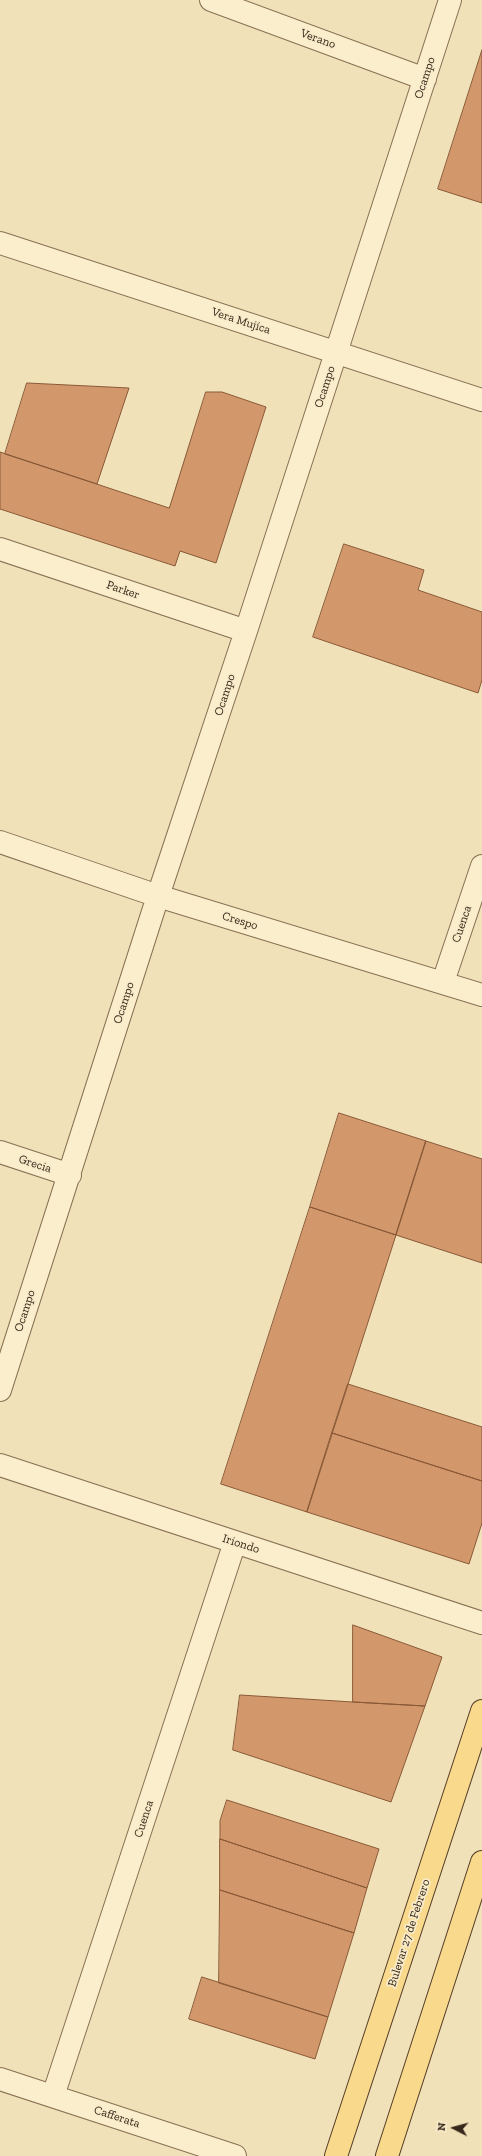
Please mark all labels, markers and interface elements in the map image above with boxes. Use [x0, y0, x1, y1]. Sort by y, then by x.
street label: Verano [298, 26, 338, 52]
street label: Ocampo [411, 55, 439, 101]
street label: Vera Mujíca [210, 305, 272, 337]
street label: Ocampo [311, 364, 339, 410]
street label: Parker [104, 578, 142, 602]
street label: Ocampo [211, 672, 239, 718]
street label: Cuenca [449, 904, 475, 944]
street label: Crespo [220, 909, 260, 933]
street label: Ocampo [110, 980, 138, 1026]
street label: Grecia [17, 1152, 53, 1176]
street label: Ocampo [11, 1288, 39, 1334]
street label: Iriondo [221, 1531, 261, 1557]
street label: Cuenca [131, 1799, 157, 1839]
street label: Bulevar 27 de Febrero [385, 1877, 433, 1989]
street label: Cafferata [92, 2103, 142, 2131]
north arrow [434, 2108, 474, 2148]
text: N [435, 2122, 448, 2132]

